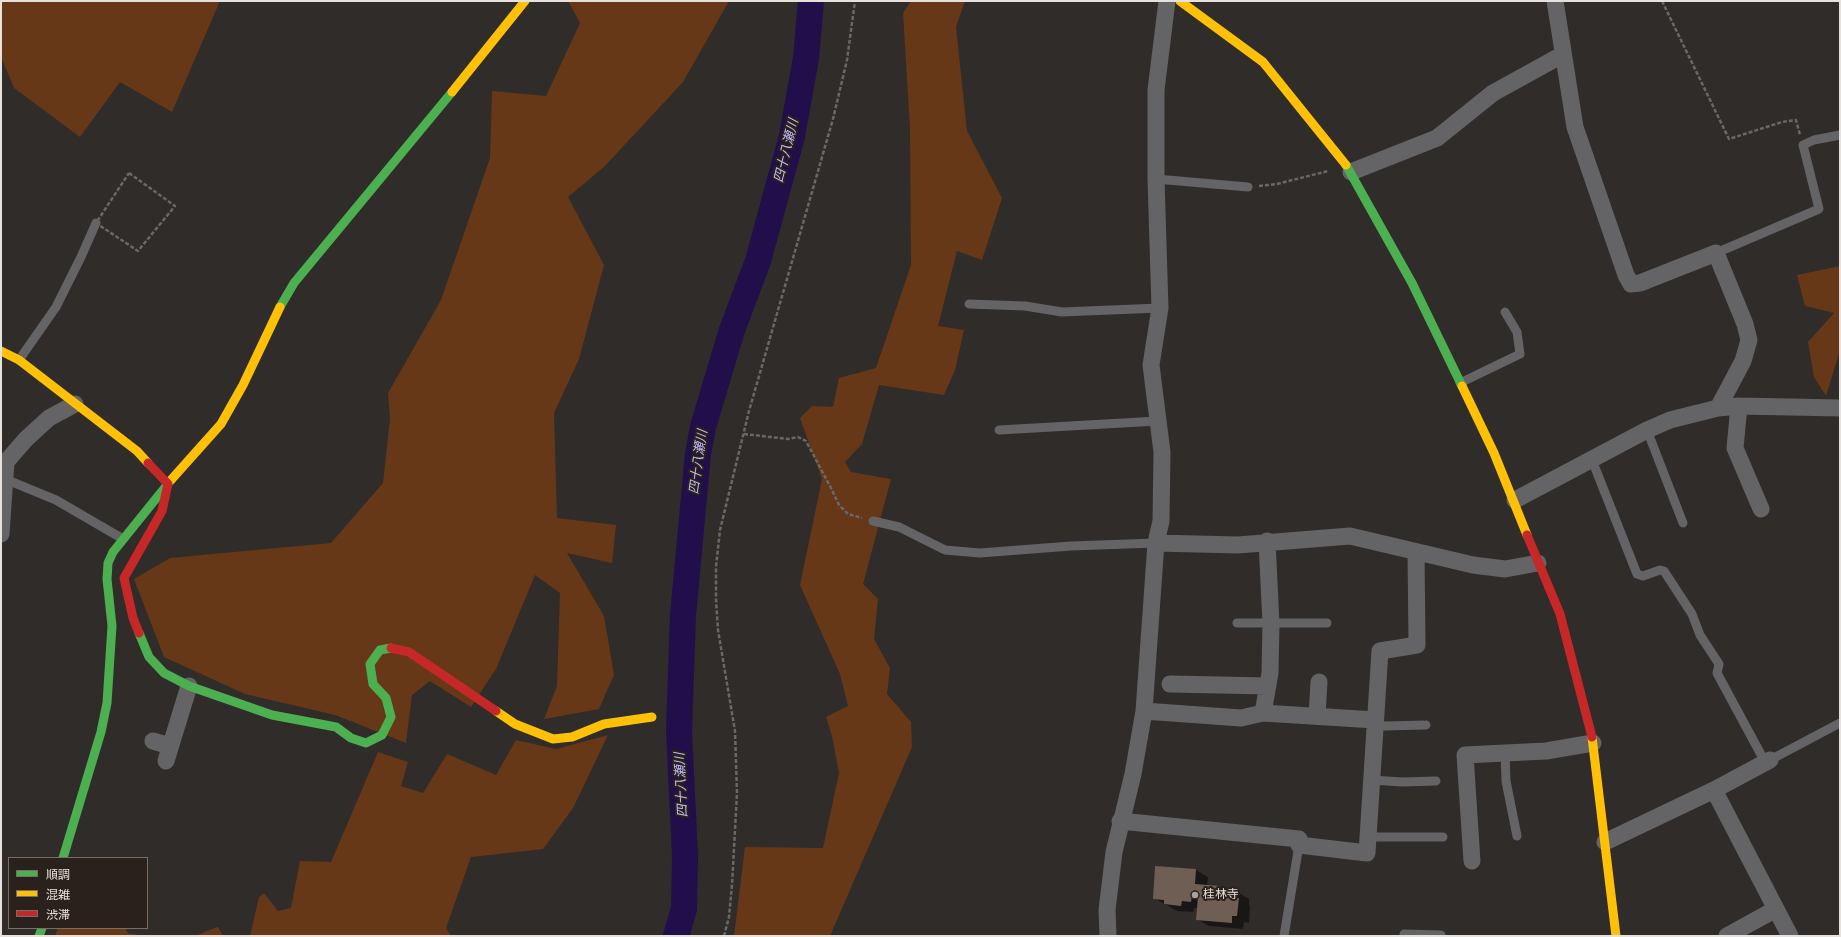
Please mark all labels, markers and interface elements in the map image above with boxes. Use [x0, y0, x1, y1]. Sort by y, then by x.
water label: 四十八瀬川 [772, 118, 802, 184]
water label: 四十八瀬川 [687, 429, 711, 495]
water label: 四十八瀬川 [673, 752, 691, 818]
legend [8, 857, 148, 929]
text: 順調 [46, 868, 70, 882]
text: 混雑 [46, 888, 70, 902]
place label: 桂林寺 [1203, 888, 1239, 902]
marker: 桂林寺 [1190, 890, 1200, 900]
text: 渋滞 [46, 908, 70, 922]

